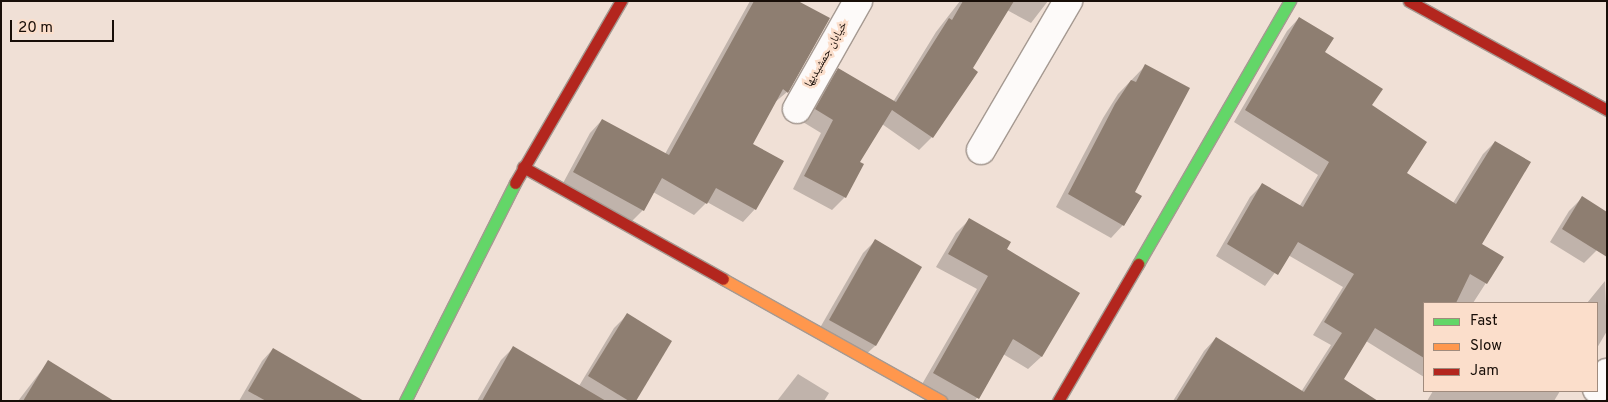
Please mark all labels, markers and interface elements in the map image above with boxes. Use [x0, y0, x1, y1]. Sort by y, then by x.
scale bar [12, 10, 116, 42]
text: 20 m [18, 19, 53, 38]
street label: خیابان جمشیدیها [802, 20, 852, 90]
legend [1423, 302, 1598, 392]
text: Fast [1470, 312, 1498, 331]
text: Slow [1470, 337, 1502, 356]
text: Jam [1470, 362, 1499, 381]

